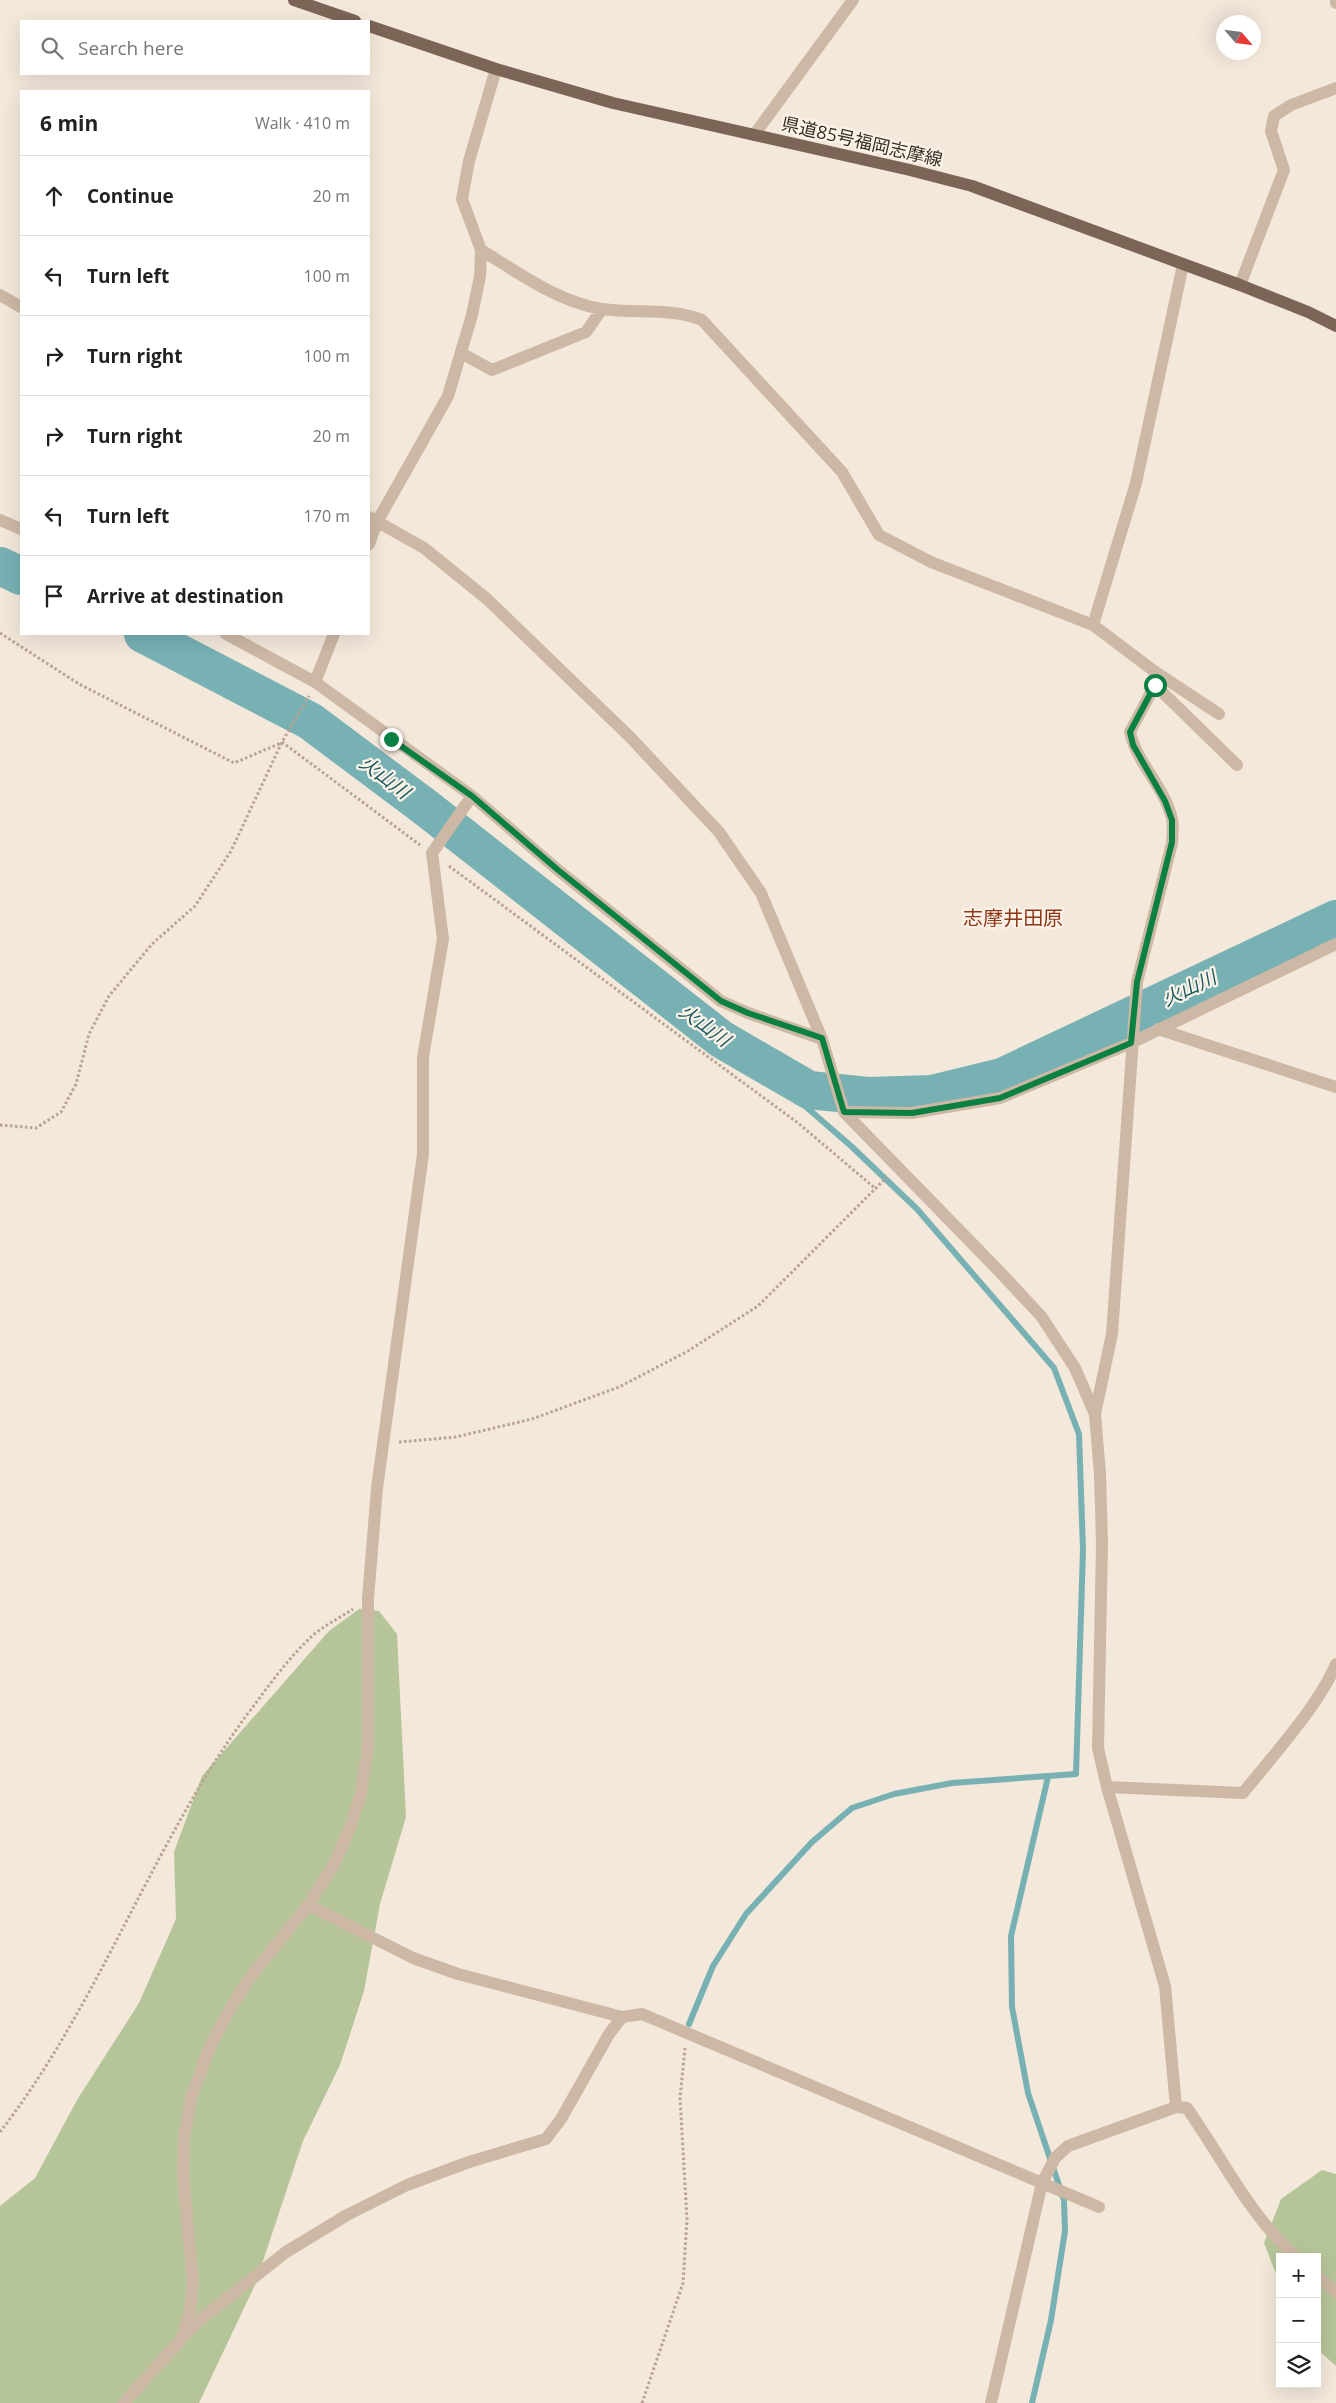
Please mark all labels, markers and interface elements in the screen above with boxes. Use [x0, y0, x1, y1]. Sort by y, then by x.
north arrow [1216, 15, 1261, 60]
search box [20, 20, 370, 75]
icon: search [38, 34, 66, 62]
text: Search here [78, 35, 184, 61]
text: 6 min [40, 109, 98, 137]
street label: 県道85号福岡志摩線 [779, 111, 945, 171]
text: Walk · 410 m [255, 112, 350, 134]
icon: ahead [40, 182, 68, 210]
text: Continue [87, 183, 174, 209]
text: 20 m [313, 185, 350, 207]
icon: left [40, 262, 68, 290]
text: Turn left [87, 263, 169, 289]
text: 100 m [304, 265, 350, 287]
icon: right [40, 342, 68, 370]
text: Turn right [87, 343, 182, 369]
text: 100 m [304, 345, 350, 367]
icon: right [40, 422, 68, 450]
text: Turn right [87, 423, 182, 449]
text: 20 m [313, 425, 350, 447]
icon: left [40, 502, 68, 530]
text: Turn left [87, 503, 169, 529]
text: 170 m [304, 505, 350, 527]
icon: arrive [40, 582, 68, 610]
text: Arrive at destination [87, 583, 284, 609]
route start [1144, 674, 1167, 697]
route end [380, 728, 403, 751]
water label: 火山川 [354, 749, 417, 806]
district label: 志摩井田原 [963, 904, 1063, 931]
water label: 火山川 [1158, 963, 1222, 1012]
water label: 火山川 [674, 998, 737, 1053]
map controls [1276, 2253, 1321, 2388]
button: + [1276, 2253, 1321, 2298]
button: − [1276, 2298, 1321, 2343]
button: layers [1276, 2343, 1321, 2388]

